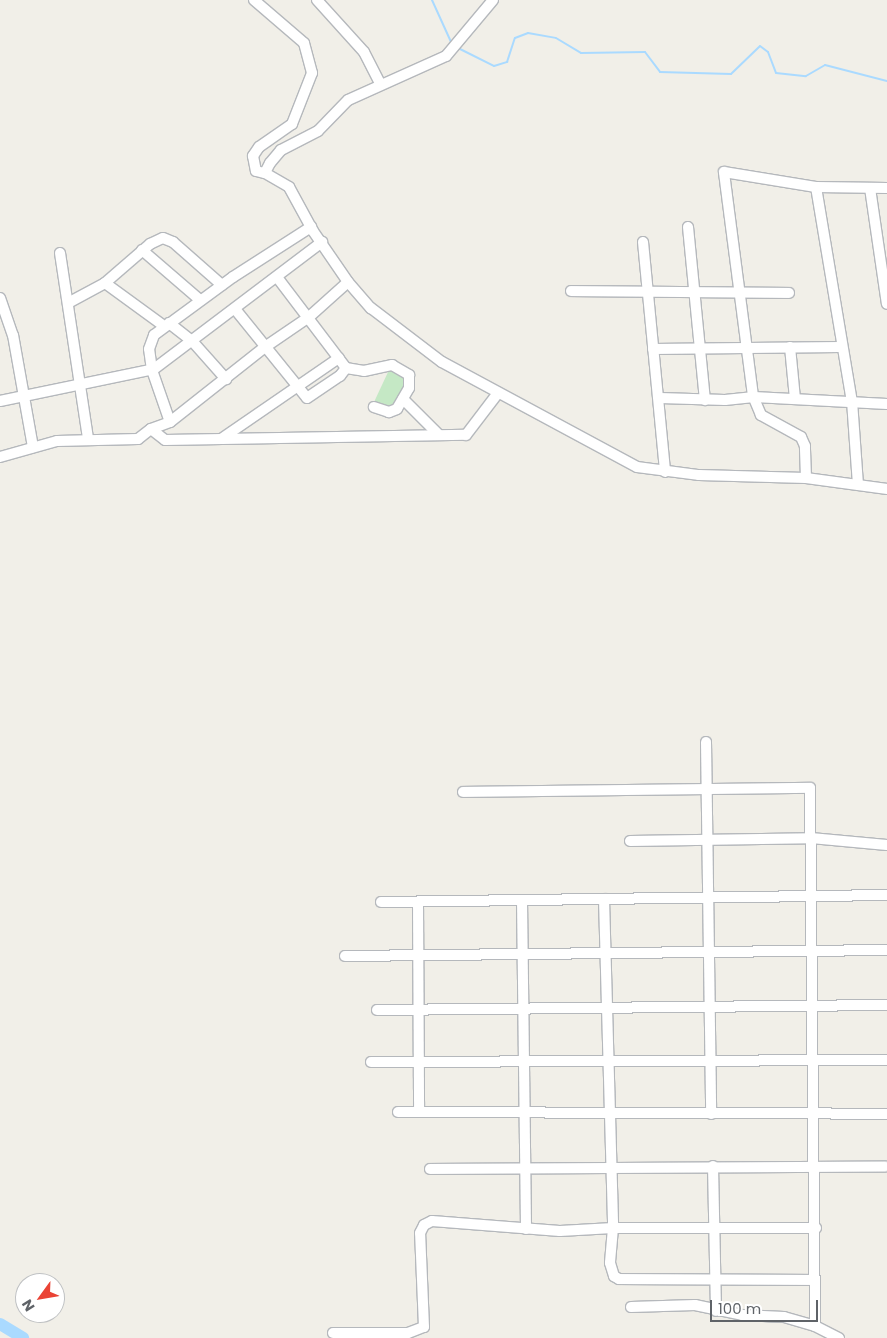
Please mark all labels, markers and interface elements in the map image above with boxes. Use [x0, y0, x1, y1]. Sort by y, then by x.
north arrow [15, 1273, 65, 1323]
scale bar [712, 1290, 820, 1322]
text: N [17, 1296, 39, 1315]
text: 100 m [718, 1298, 761, 1319]

